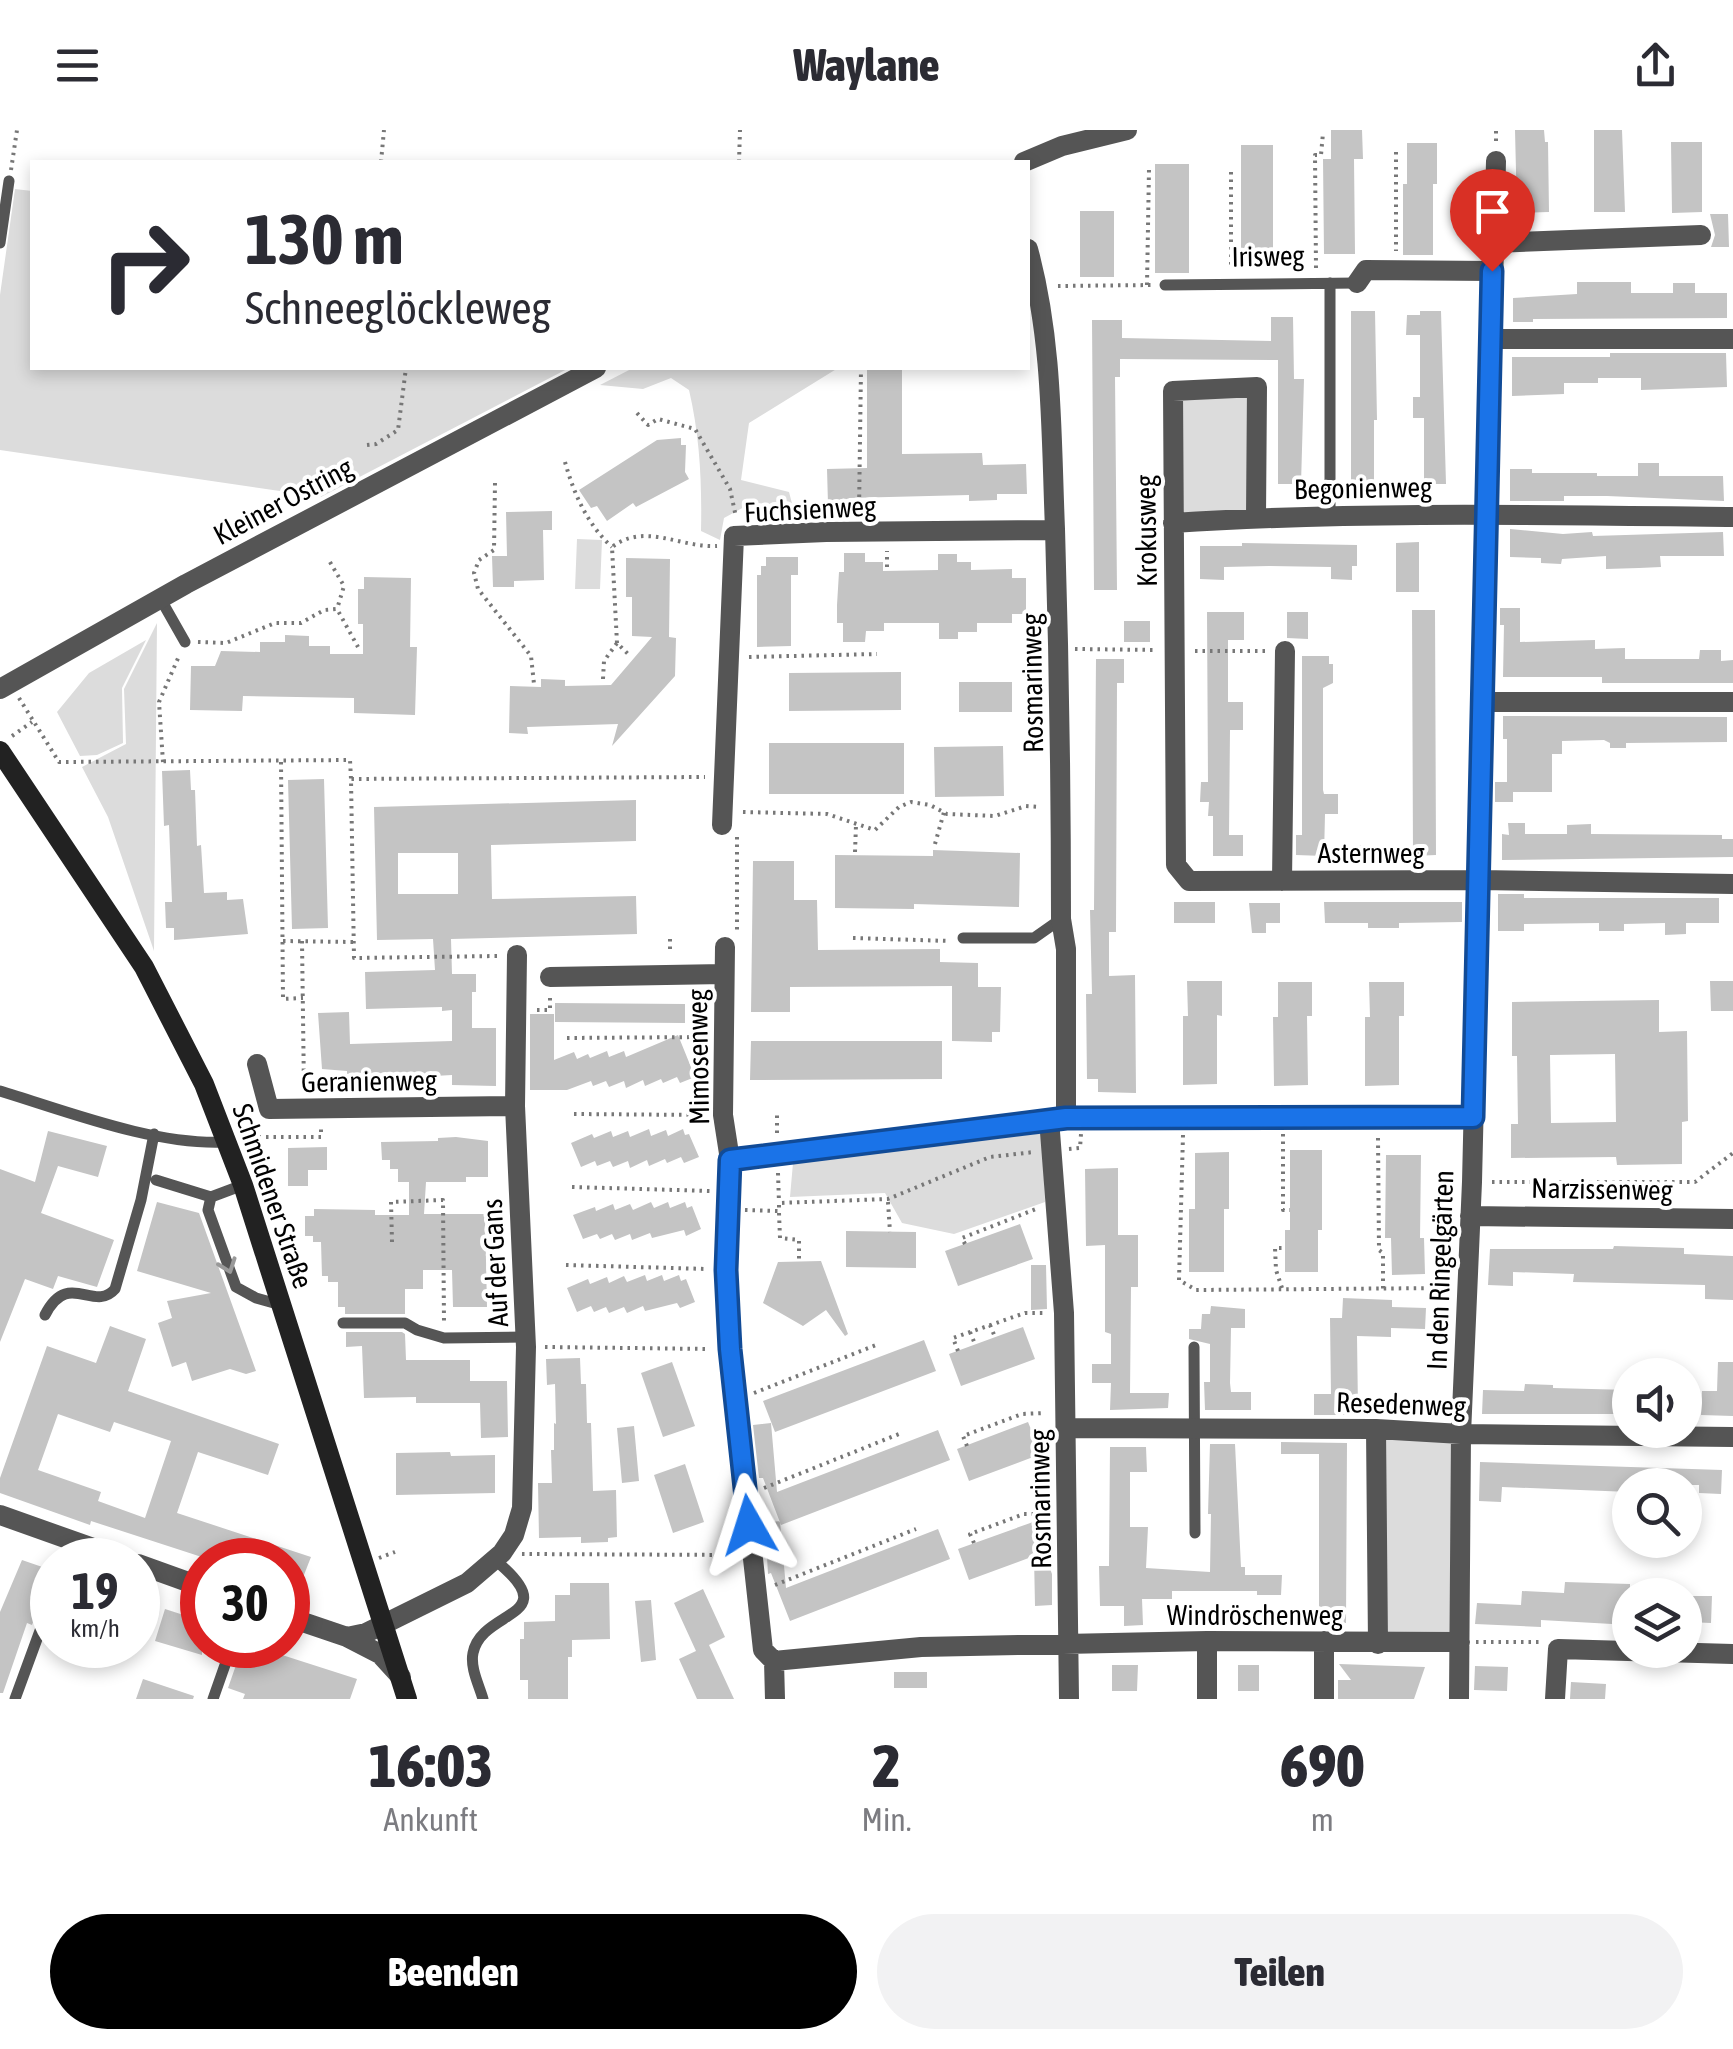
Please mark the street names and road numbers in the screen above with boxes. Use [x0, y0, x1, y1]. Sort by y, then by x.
street label: Irisweg [1231, 239, 1305, 273]
street label: Kleiner Ostring [208, 451, 358, 551]
street label: Begonienweg [1294, 471, 1432, 505]
street label: Krokusweg [1129, 475, 1163, 587]
street label: Fuchsienweg [743, 490, 877, 528]
street label: Rosmarinweg [1015, 613, 1049, 753]
street label: Asternweg [1317, 837, 1425, 869]
street label: Mimosenweg [681, 989, 715, 1125]
street label: Geranienweg [301, 1064, 437, 1098]
street label: Schmidener Straße [226, 1100, 320, 1292]
street label: In den Ringelgärten [1421, 1170, 1459, 1370]
street label: Narzissenweg [1531, 1172, 1673, 1206]
street label: Auf der Gans [476, 1198, 514, 1328]
street label: Resedenweg [1336, 1386, 1466, 1422]
street label: Rosmarinweg [1023, 1429, 1057, 1569]
street label: Windröschenweg [1167, 1599, 1343, 1631]

